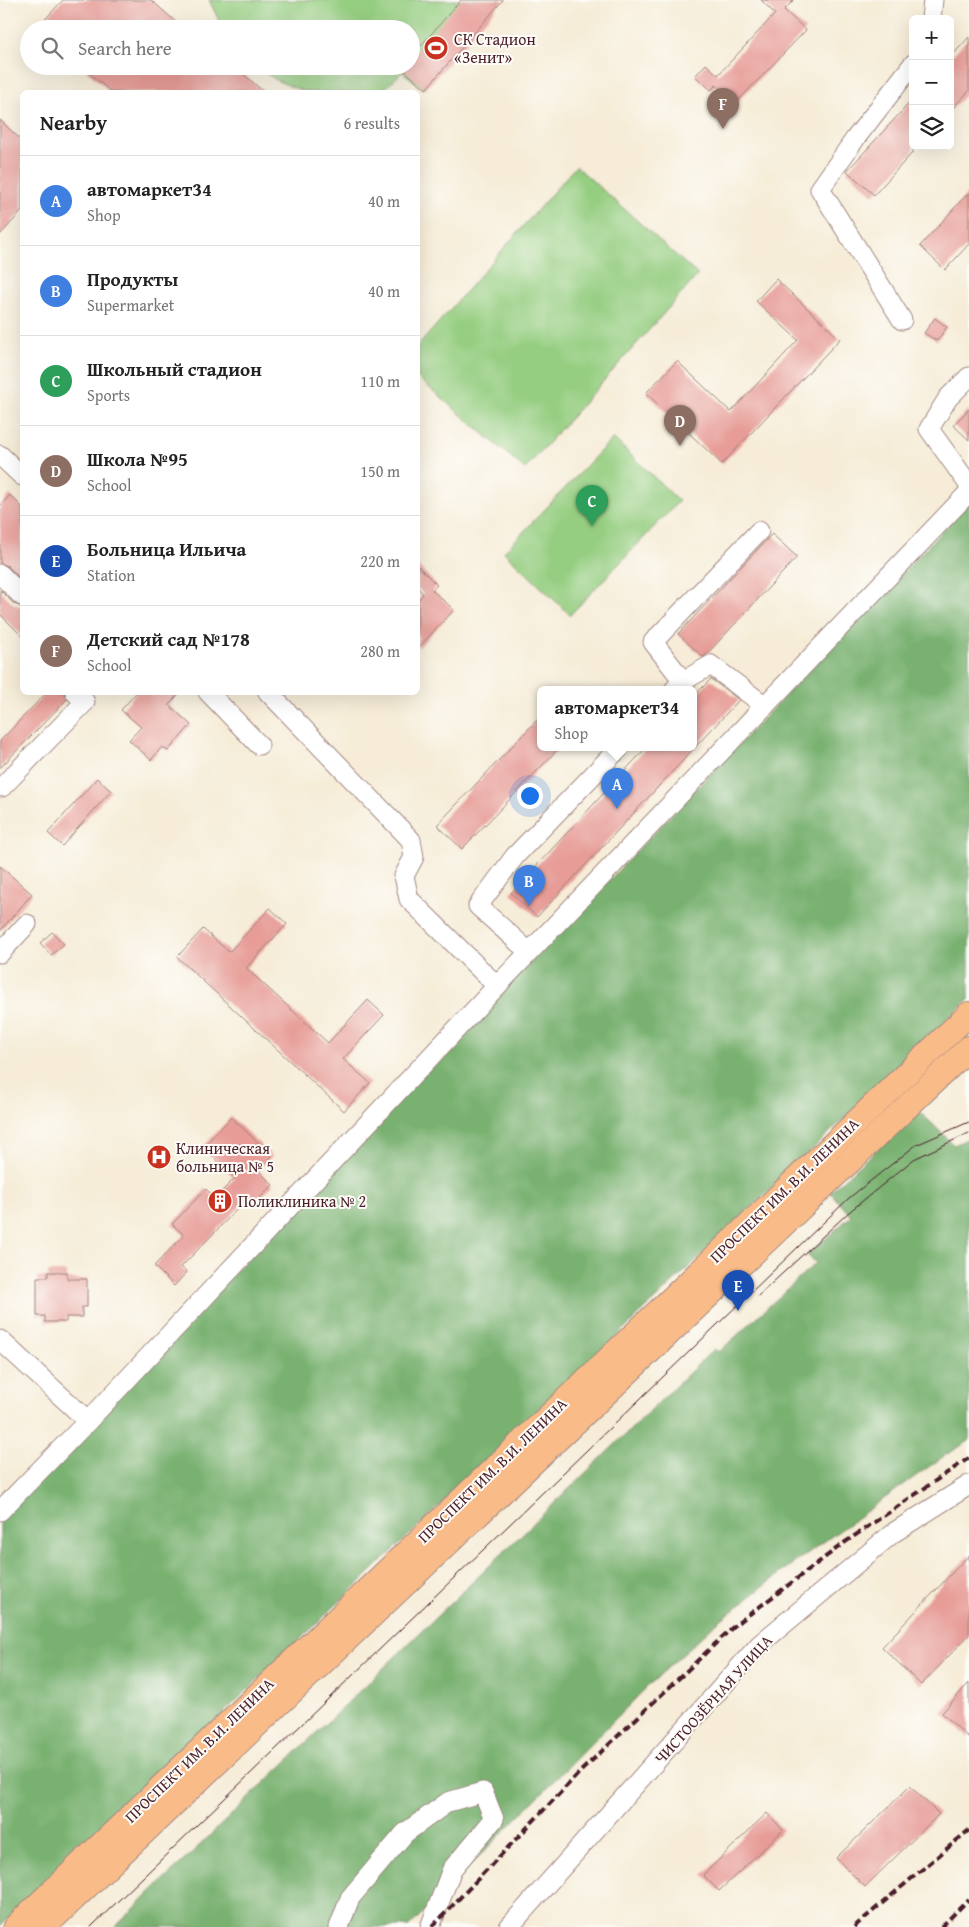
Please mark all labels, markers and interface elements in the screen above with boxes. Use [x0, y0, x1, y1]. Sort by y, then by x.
map controls [909, 15, 954, 150]
button: + [909, 15, 954, 60]
search box [20, 20, 420, 75]
place label: СК Стадион «Зенит» [454, 27, 536, 69]
icon: search [38, 34, 66, 62]
text: Search here [78, 34, 172, 62]
sports icon: СК Стадион «Зенит» [423, 35, 449, 61]
button: − [909, 60, 954, 105]
pin: F [707, 88, 739, 129]
button: layers [909, 105, 954, 150]
text: Nearby [40, 107, 107, 138]
text: 6 results [343, 111, 400, 135]
text: автомаркет34 [87, 175, 212, 203]
text: A [51, 189, 61, 213]
text: 40 m [368, 189, 400, 213]
text: Shop [87, 203, 121, 227]
text: Продукты [87, 265, 178, 293]
text: B [51, 279, 61, 303]
text: 40 m [368, 279, 400, 303]
text: Supermarket [87, 293, 174, 317]
text: Школьный стадион [87, 355, 262, 383]
text: C [51, 369, 61, 393]
text: 110 m [360, 369, 400, 393]
text: Sports [87, 383, 130, 407]
pin: D [664, 405, 696, 446]
text: Школа №95 [87, 445, 188, 473]
text: D [51, 459, 61, 483]
text: 150 m [360, 459, 400, 483]
text: School [87, 473, 131, 497]
pin: C [576, 485, 608, 526]
text: Больница Ильича [87, 535, 246, 563]
text: E [52, 549, 60, 573]
text: 220 m [360, 549, 400, 573]
text: Station [87, 563, 135, 587]
text: Детский сад №178 [87, 625, 250, 653]
text: F [52, 639, 60, 663]
text: 280 m [360, 639, 400, 663]
text: School [87, 653, 131, 677]
popup [537, 686, 697, 751]
text: автомаркет34 [555, 693, 679, 721]
text: Shop [555, 721, 588, 745]
pin: A [601, 768, 633, 809]
your location [517, 783, 543, 809]
pin: B [513, 865, 545, 906]
street label: ПРОСПЕКТ ИМ. В.И. ЛЕНИНА [704, 1112, 864, 1268]
place label: Клиническая больница № 5 [176, 1136, 274, 1178]
hospital icon: Клиническая больница № 5 [146, 1144, 172, 1170]
building icon: Поликлиника № 2 [207, 1188, 233, 1214]
place label: Поликлиника № 2 [238, 1189, 366, 1213]
pin: E [722, 1270, 754, 1311]
street label: ПРОСПЕКТ ИМ. В.И. ЛЕНИНА [412, 1392, 572, 1548]
street label: ЧИСТООЗЁРНАЯ УЛИЦА [648, 1629, 778, 1769]
street label: ПРОСПЕКТ ИМ. В.И. ЛЕНИНА [119, 1672, 279, 1828]

